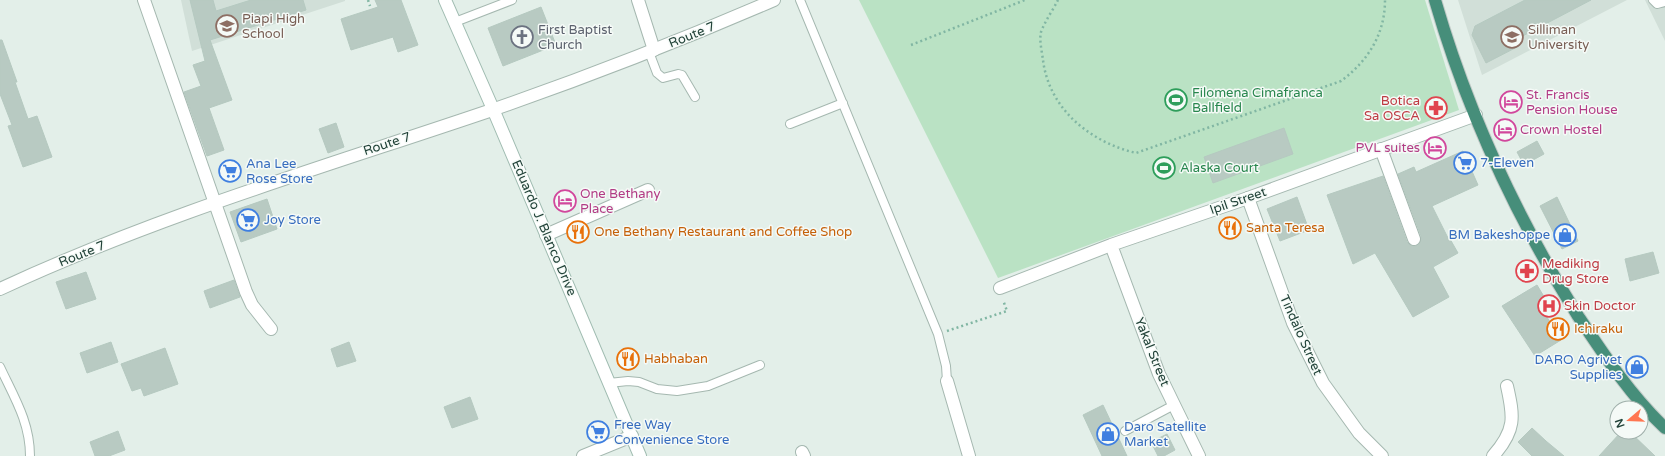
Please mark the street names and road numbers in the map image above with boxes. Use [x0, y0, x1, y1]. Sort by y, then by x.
street label: Route 7 [666, 18, 718, 52]
street label: Route 7 [361, 129, 413, 159]
street label: Eduardo J. Blanco Drive [508, 158, 580, 298]
street label: Ipil Street [1208, 184, 1268, 218]
street label: Route 7 [56, 237, 108, 271]
street label: Tindalo Street [1276, 292, 1326, 378]
street label: Yakal Street [1131, 315, 1173, 389]

